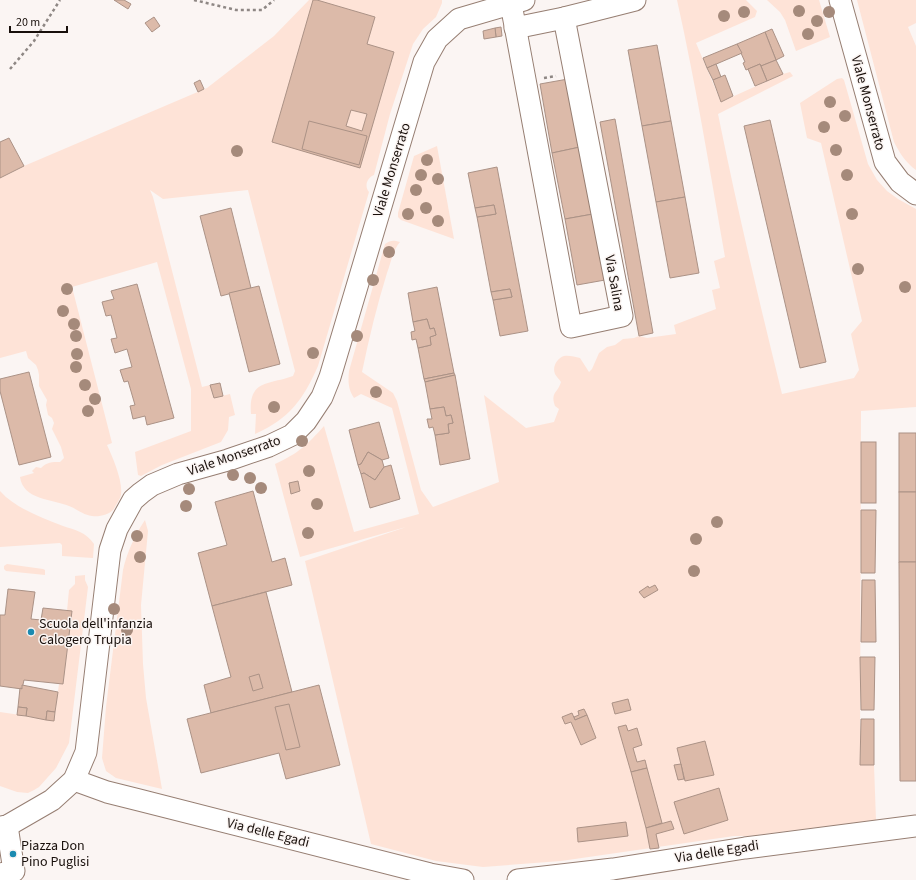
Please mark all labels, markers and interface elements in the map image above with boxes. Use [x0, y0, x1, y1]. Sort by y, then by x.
scale bar [10, 8, 67, 34]
text: 20 m [16, 14, 40, 31]
street label: Viale Monserrato [846, 53, 890, 153]
street label: Viale Monserrato [368, 120, 416, 220]
street label: Via Salina [599, 253, 629, 313]
street label: Viale Monserrato [185, 431, 283, 481]
place label: Scuola dell'infanzia Calogero Trupia [39, 614, 153, 650]
marker: Scuola dell'infanzia Calogero Trupia [26, 627, 36, 637]
street label: Via delle Egadi [225, 813, 311, 853]
place label: Piazza Don Pino Puglisi [21, 836, 89, 872]
street label: Via delle Egadi [674, 836, 760, 868]
marker: Piazza Don Pino Puglisi [8, 849, 18, 859]

